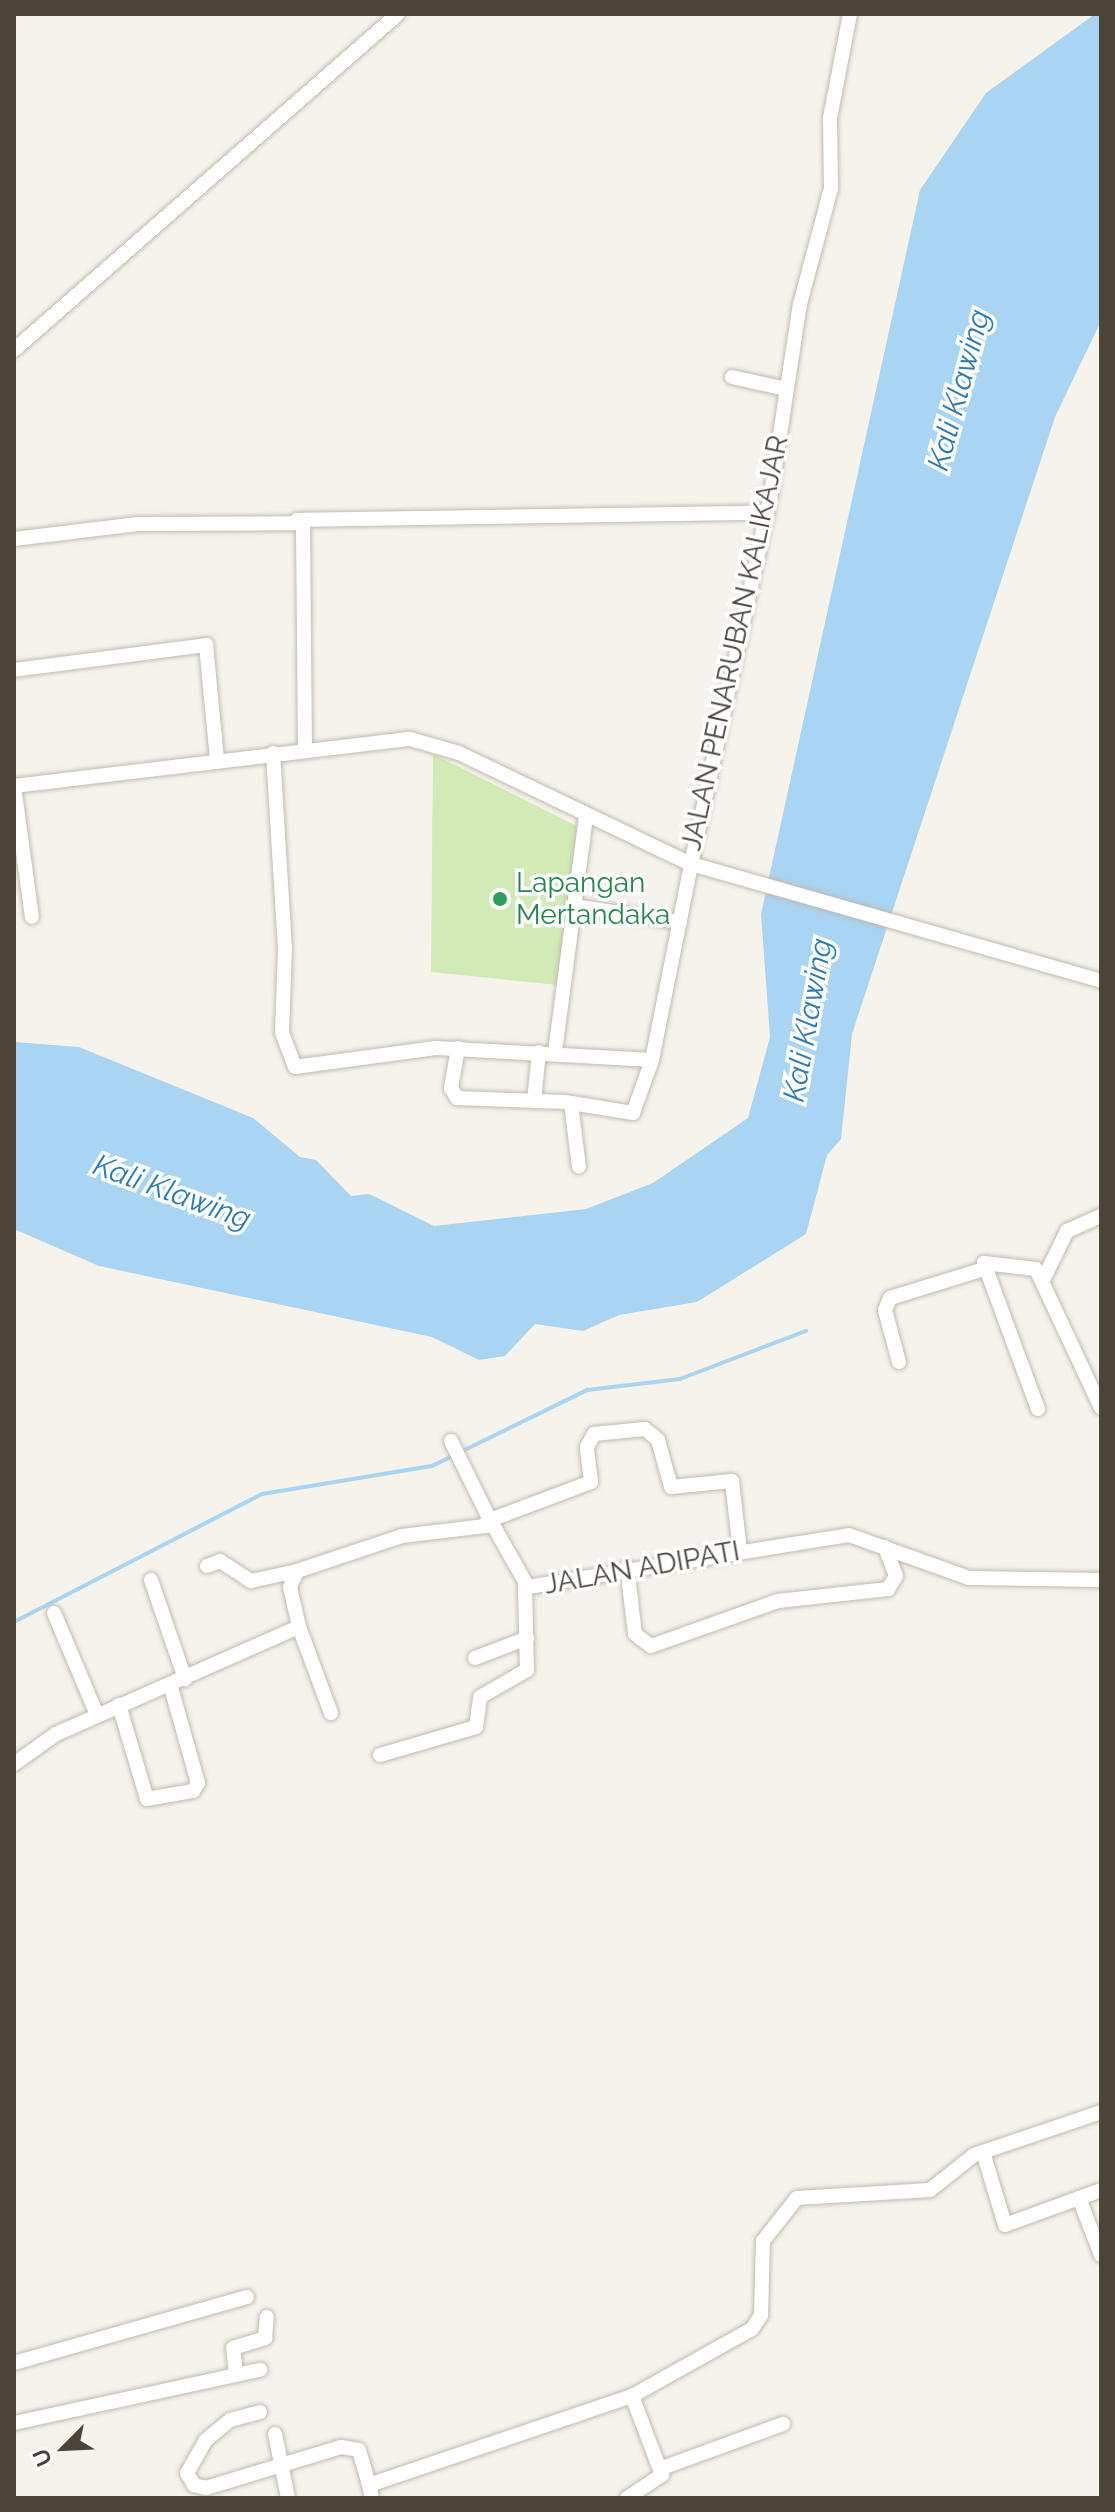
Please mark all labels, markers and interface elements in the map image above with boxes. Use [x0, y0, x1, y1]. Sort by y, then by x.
water label: Kali Klawing [920, 306, 998, 474]
street label: JALAN PENARUBAN KALIKAJAR [675, 432, 795, 854]
place label: Lapangan Mertandaka [516, 866, 670, 932]
marker: Lapangan Mertandaka [491, 890, 509, 908]
water label: Kali Klawing [776, 936, 840, 1104]
water label: Kali Klawing [88, 1147, 256, 1237]
street label: JALAN ADIPATI [541, 1534, 743, 1602]
north arrow [24, 2408, 104, 2488]
text: U [27, 2445, 57, 2471]

